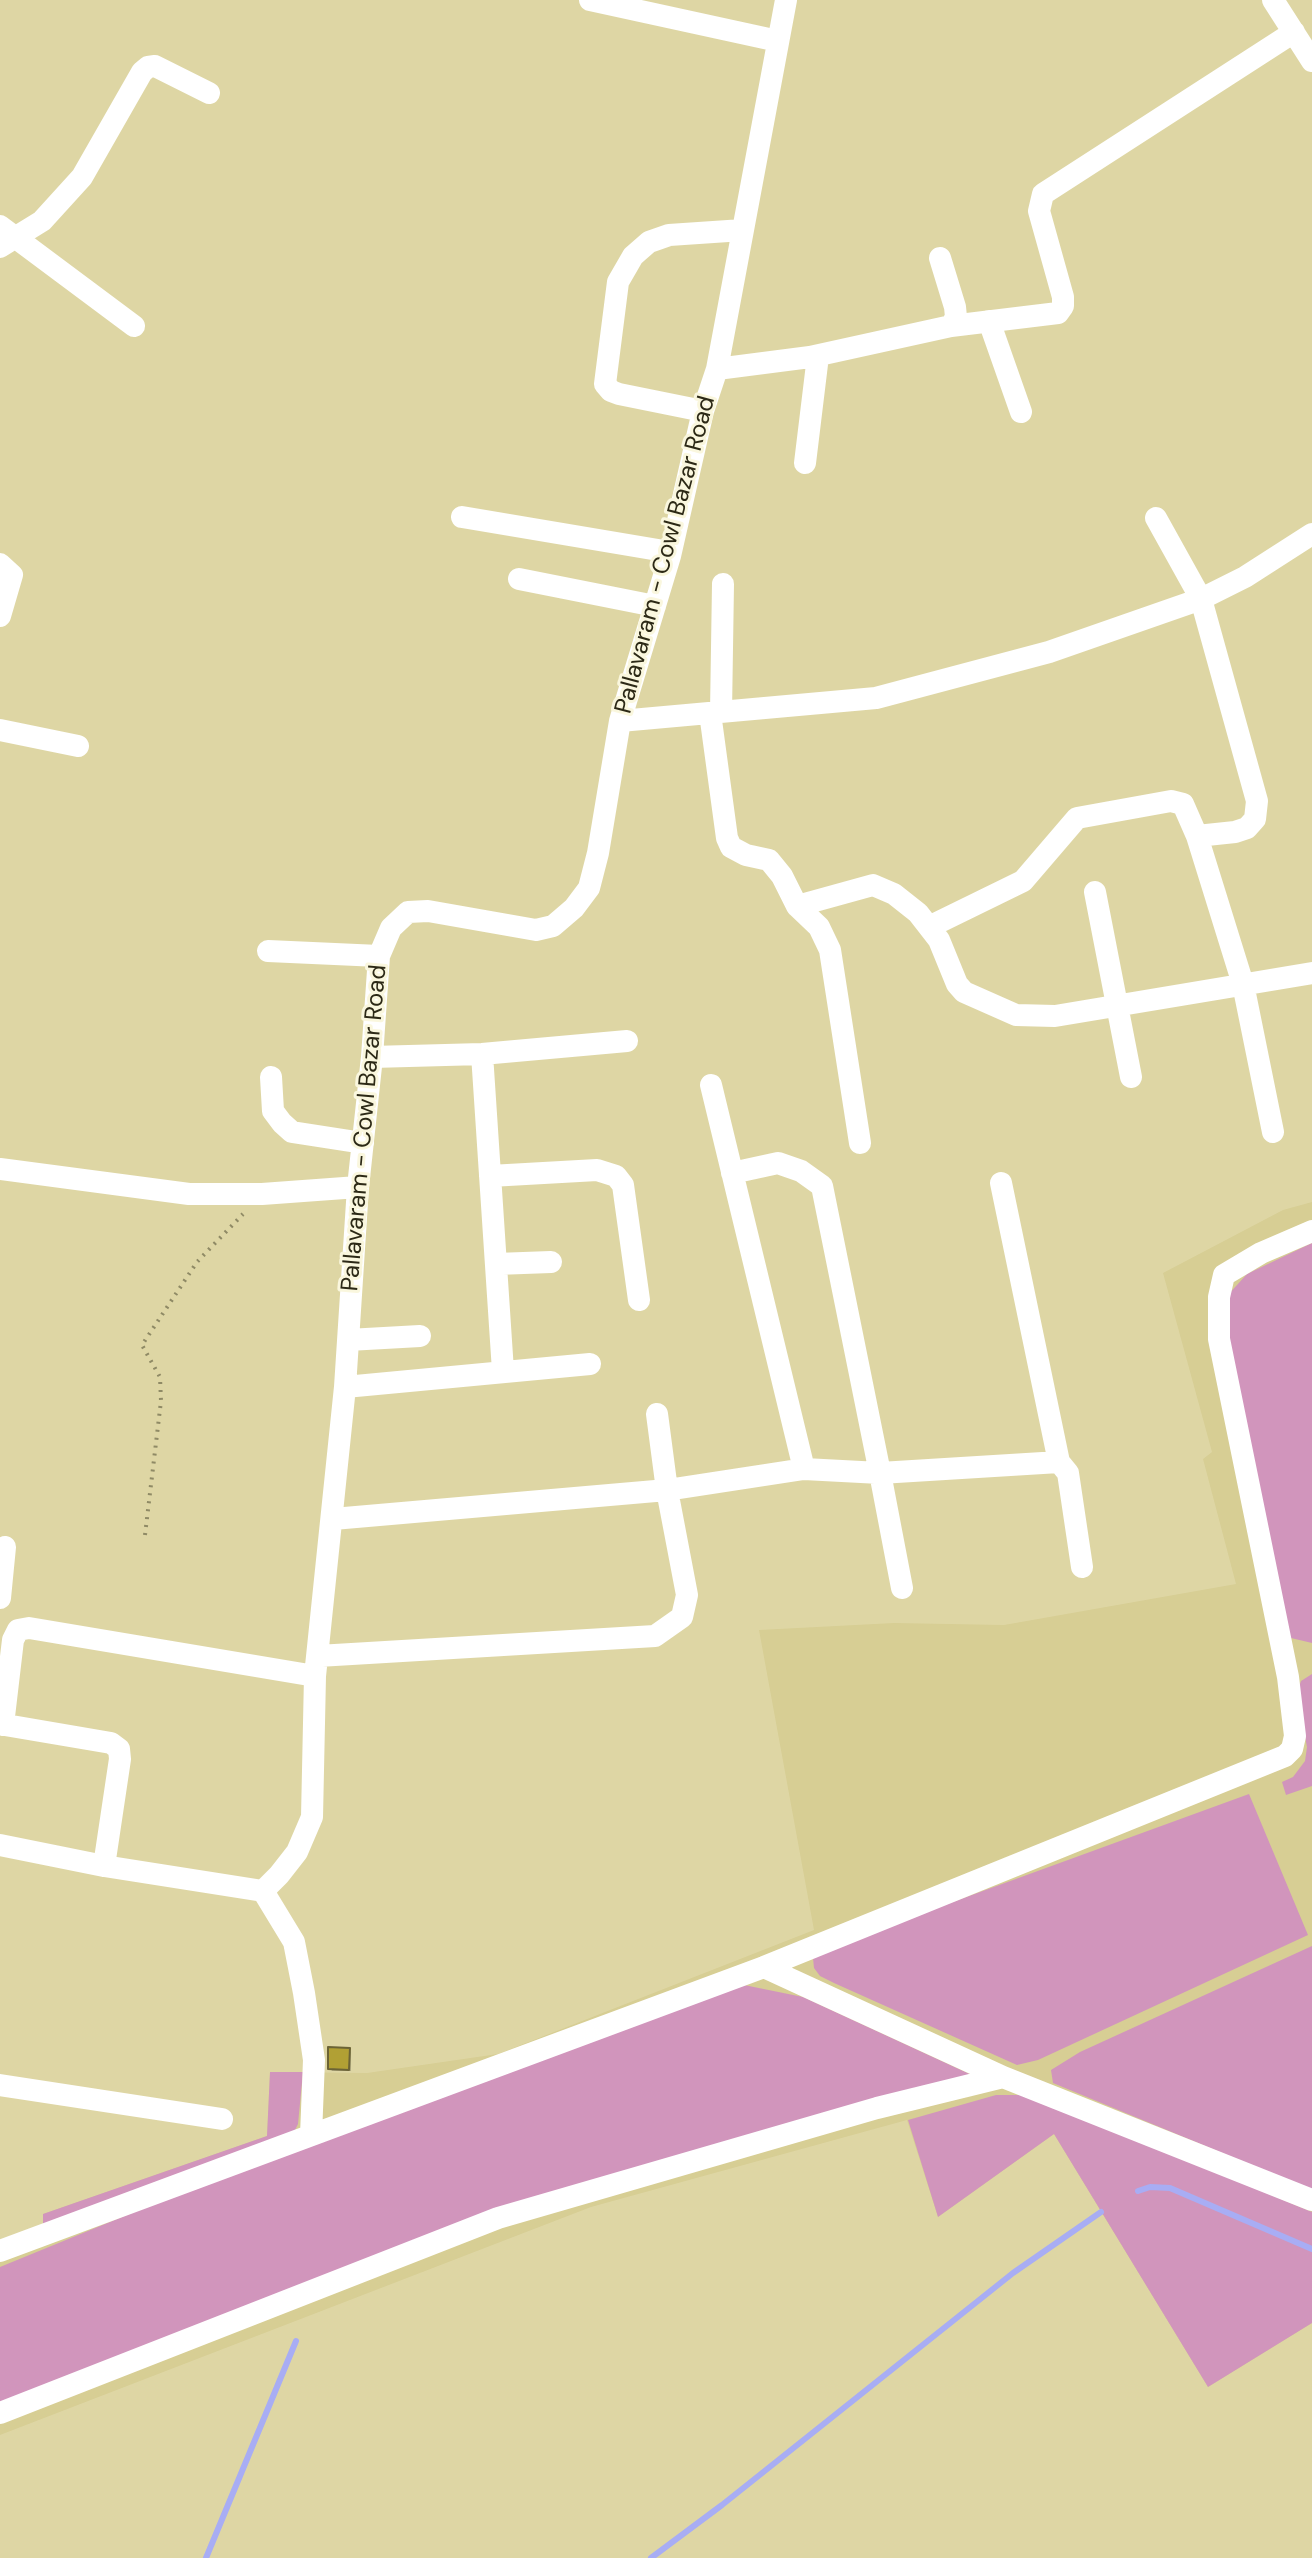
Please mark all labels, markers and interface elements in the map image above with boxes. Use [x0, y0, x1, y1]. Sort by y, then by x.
street label: Pallavaram - Cowl Bazar Road [610, 393, 722, 717]
street label: Pallavaram - Cowl Bazar Road [336, 964, 394, 1292]

